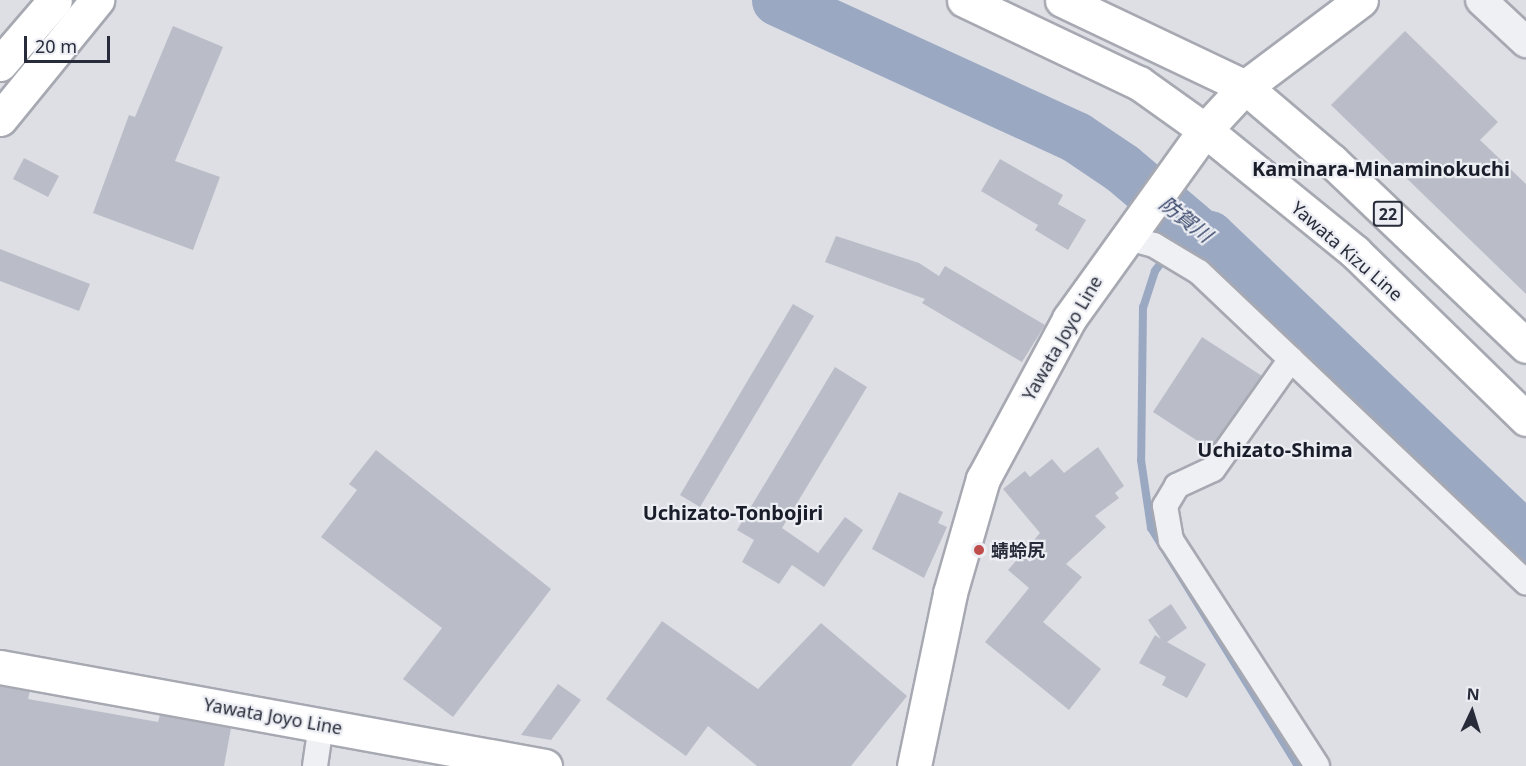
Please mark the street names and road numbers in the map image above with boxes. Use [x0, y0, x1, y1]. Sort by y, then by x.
street label: Yawata Kizu Line [1287, 197, 1407, 305]
road number: 22 [1372, 201, 1404, 227]
street label: Yawata Joyo Line [1018, 272, 1106, 404]
street label: Yawata Joyo Line [202, 693, 344, 739]

